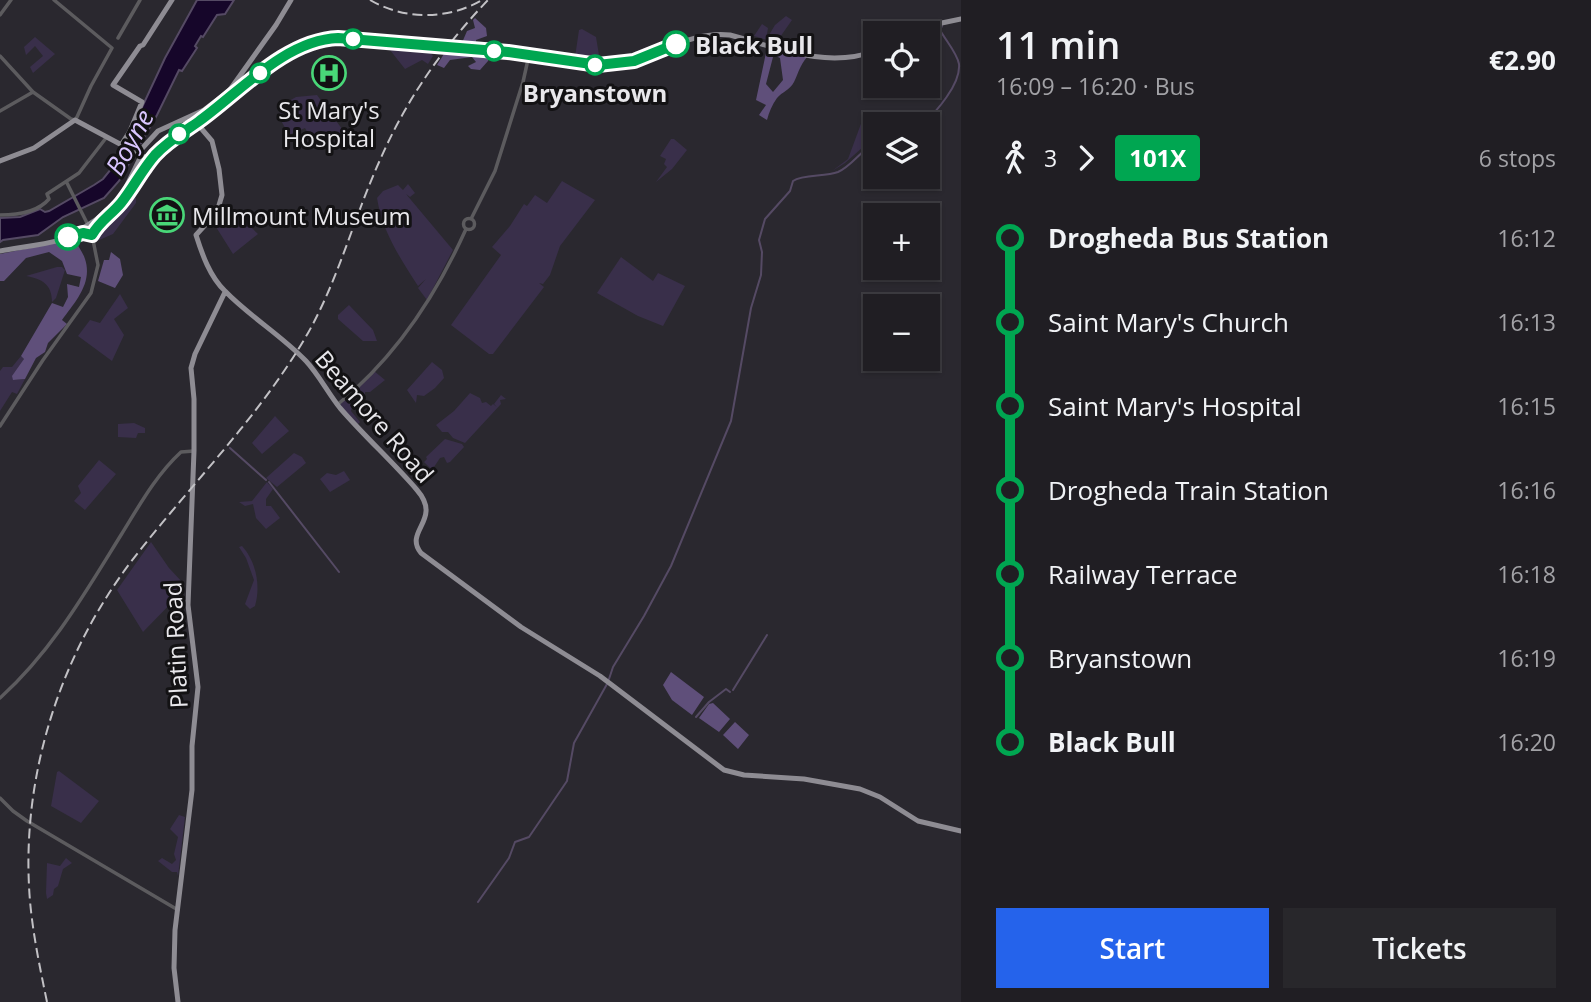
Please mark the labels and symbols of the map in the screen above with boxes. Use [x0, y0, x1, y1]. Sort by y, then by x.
place label: Black Bull [695, 28, 813, 61]
unlabelled marker [343, 29, 363, 49]
marker: Black Bull [663, 31, 689, 57]
unlabelled marker [484, 41, 504, 61]
hospital icon: St Mary's Hospital [310, 54, 348, 92]
marker: Bryanstown [585, 55, 605, 75]
unlabelled marker [250, 63, 270, 83]
place label: Bryanstown [523, 76, 667, 109]
place label: St Mary's Hospital [278, 93, 380, 154]
water label: Boyne [96, 103, 162, 181]
unlabelled marker [169, 124, 189, 144]
museum icon: Millmount Museum [148, 196, 186, 234]
place label: Millmount Museum [192, 199, 411, 232]
unlabelled marker [55, 224, 81, 250]
street label: Beamore Road [308, 343, 442, 489]
street label: Platin Road [155, 581, 195, 709]

